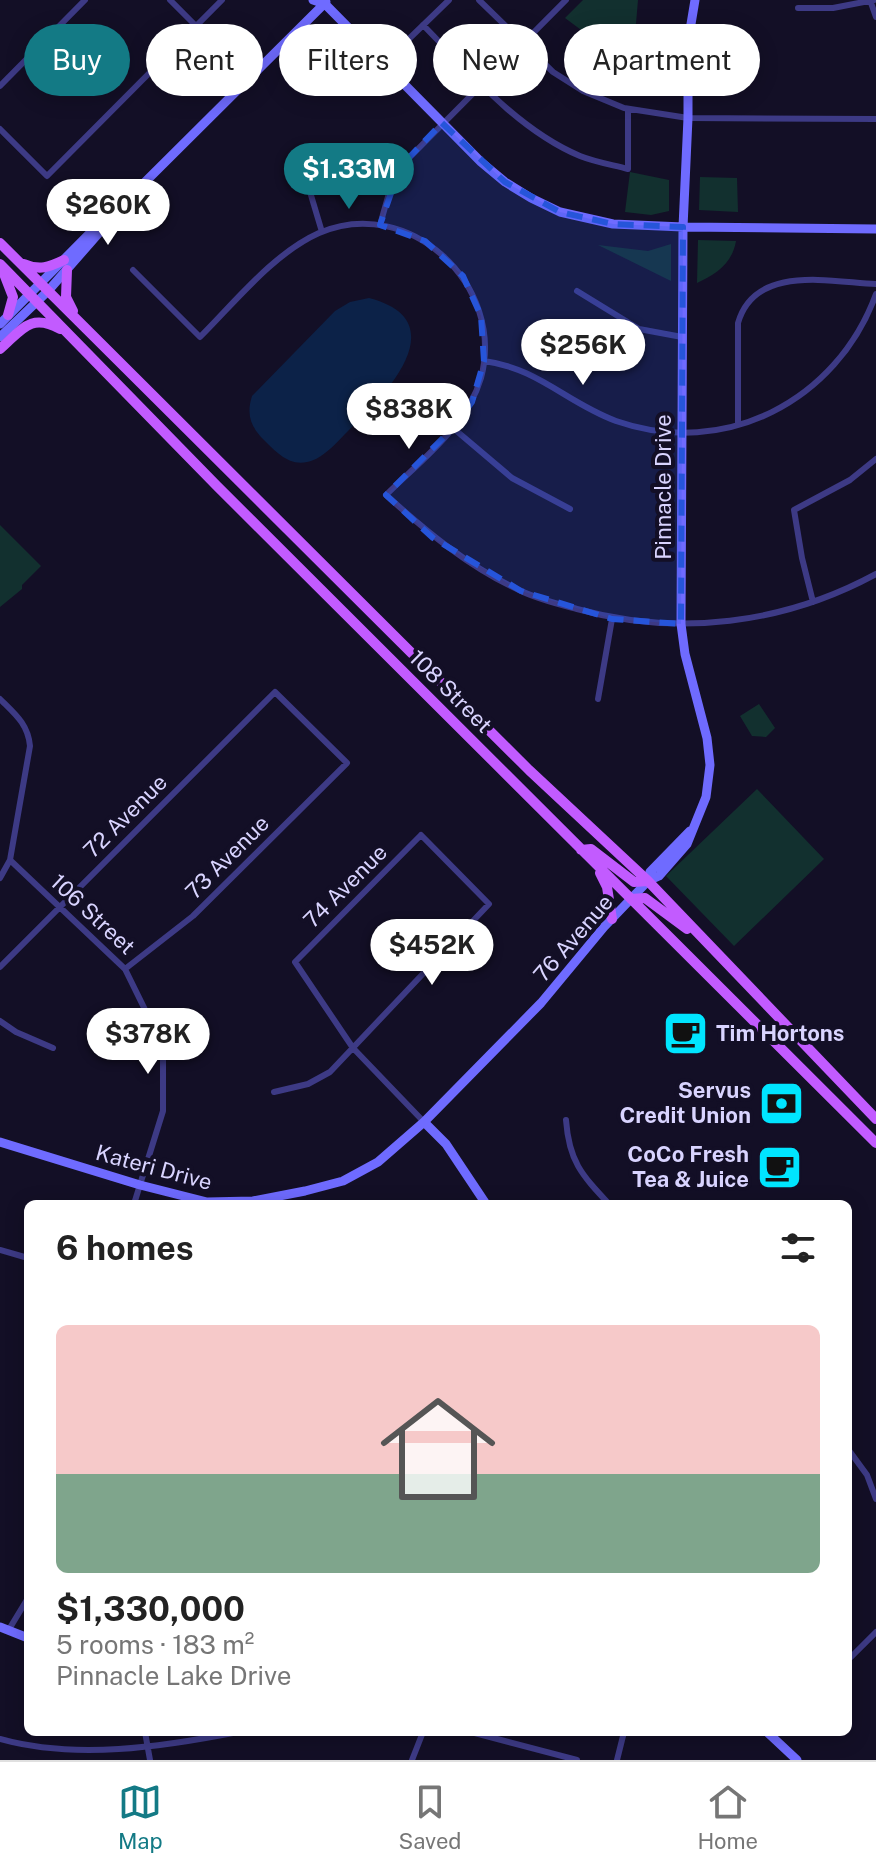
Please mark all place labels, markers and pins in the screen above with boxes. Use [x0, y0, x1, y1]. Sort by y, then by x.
pin: $1.33M [284, 143, 414, 211]
pin: $260K [52, 179, 164, 247]
pin: $256K [527, 319, 639, 387]
pin: $838K [353, 383, 465, 451]
pin: $452K [376, 919, 488, 987]
pin: $378K [92, 1008, 204, 1076]
cafe icon: Tim Hortons [661, 1009, 709, 1057]
place label: Tim Hortons [716, 1020, 844, 1046]
place label: Servus Credit Union [619, 1077, 751, 1128]
bank icon: Servus Credit Union [758, 1079, 806, 1127]
place label: CoCo Fresh Tea & Juice [627, 1141, 749, 1192]
cafe icon: CoCo Fresh Tea & Juice [756, 1143, 804, 1191]

